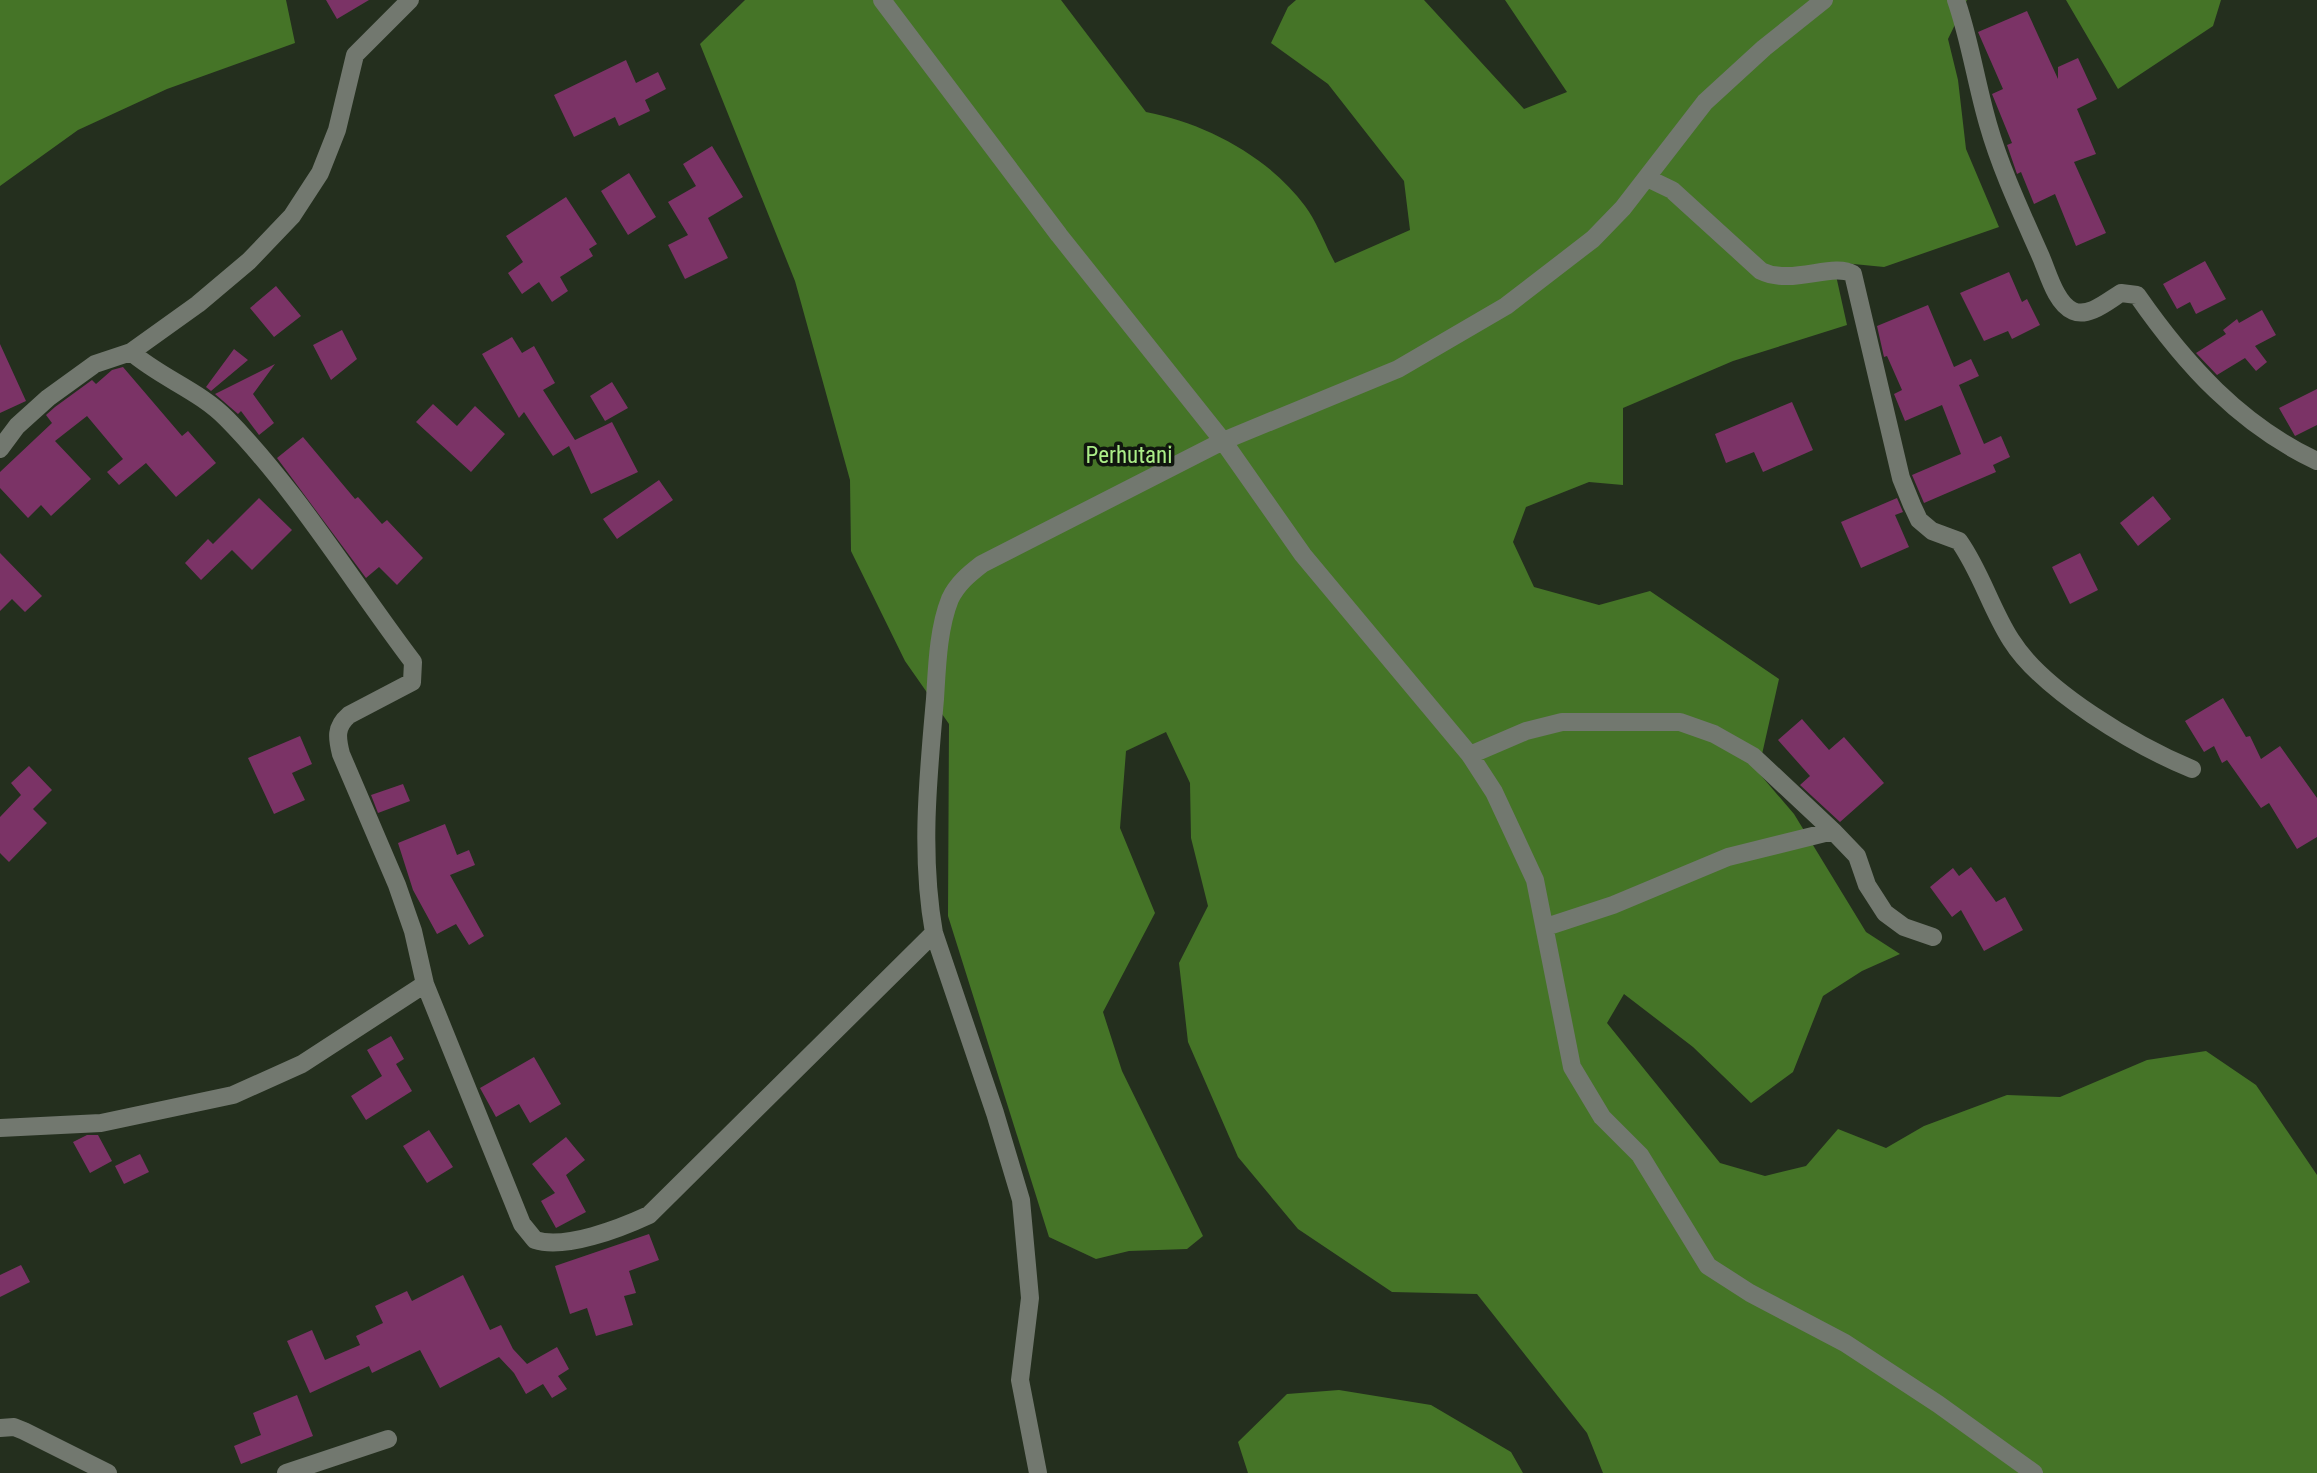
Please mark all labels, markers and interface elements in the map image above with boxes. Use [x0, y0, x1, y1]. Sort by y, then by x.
park label: Perhutani [1086, 442, 1172, 469]

